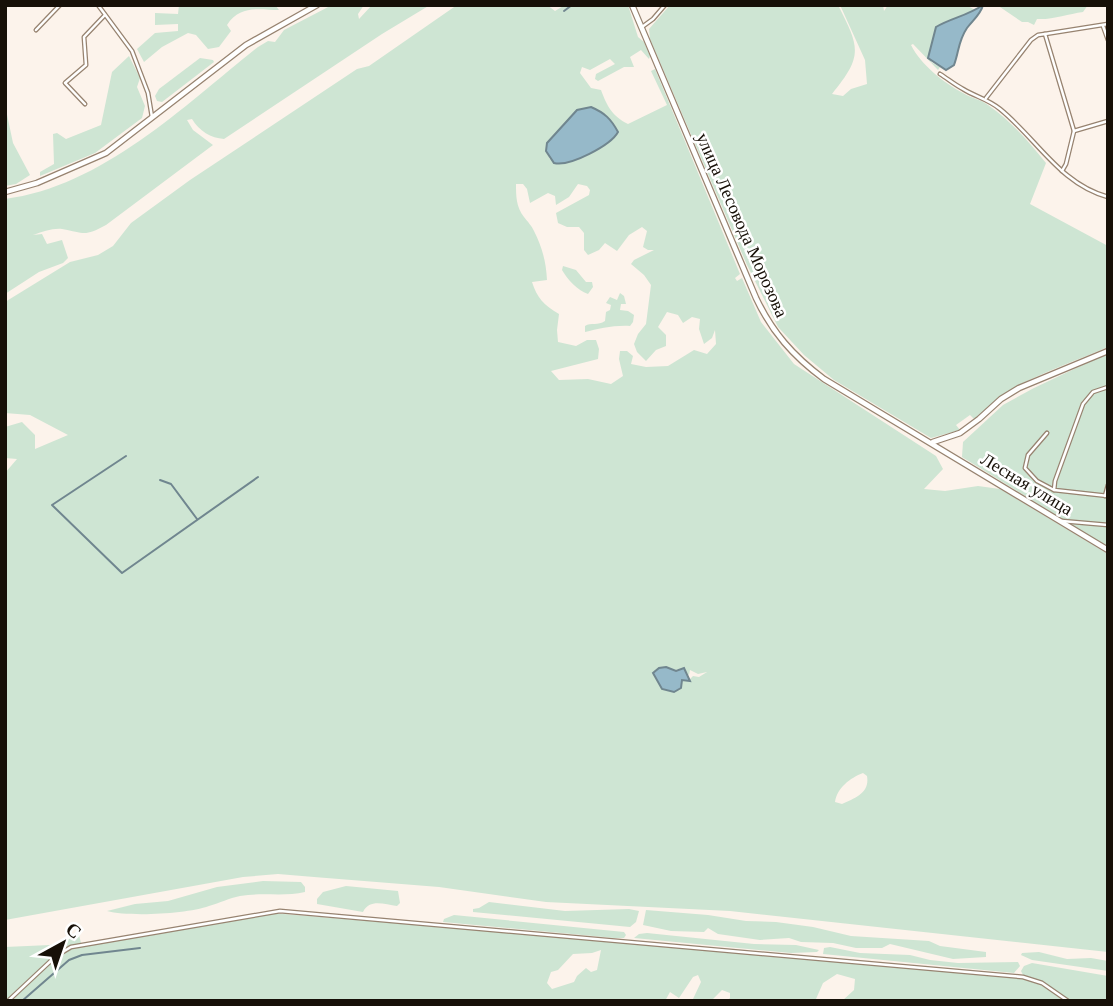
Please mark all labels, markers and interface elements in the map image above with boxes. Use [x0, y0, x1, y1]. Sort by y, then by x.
street label: улица Лесовода Морозова [692, 130, 792, 320]
street label: Лесная улица [978, 449, 1076, 519]
north arrow [28, 908, 98, 978]
text: С [62, 918, 86, 943]

